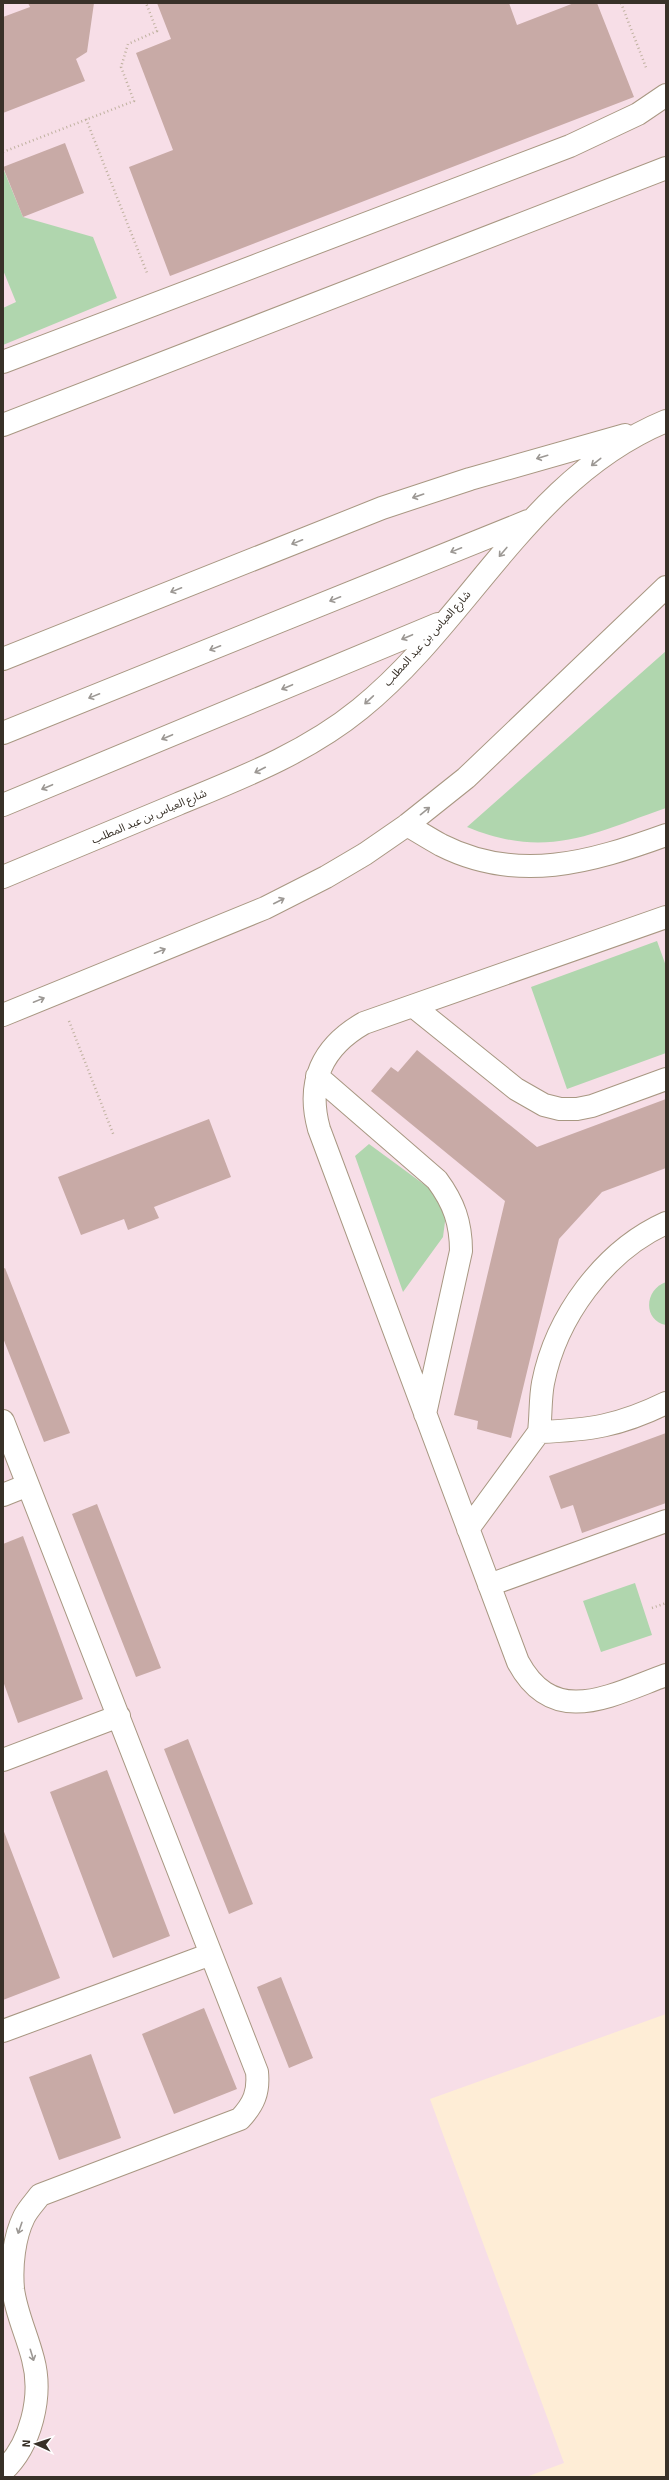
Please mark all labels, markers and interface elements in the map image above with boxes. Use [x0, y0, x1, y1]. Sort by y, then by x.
one-way arrow [536, 454, 549, 461]
one-way arrow [591, 458, 602, 466]
one-way arrow [412, 493, 425, 500]
one-way arrow [291, 539, 303, 547]
one-way arrow [450, 547, 462, 554]
one-way arrow [499, 547, 508, 558]
one-way arrow [171, 587, 183, 595]
street label: شارع العباس بن عبد المطلب [381, 588, 475, 689]
one-way arrow [330, 595, 342, 603]
one-way arrow [401, 634, 413, 642]
one-way arrow [209, 644, 221, 652]
one-way arrow [281, 684, 293, 692]
one-way arrow [89, 693, 101, 701]
one-way arrow [364, 695, 374, 705]
one-way arrow [161, 734, 173, 741]
one-way arrow [254, 766, 266, 774]
one-way arrow [41, 784, 53, 791]
street label: شارع العباس بن عبد المطلب [90, 786, 209, 848]
one-way arrow [420, 806, 431, 815]
one-way arrow [273, 897, 285, 904]
one-way arrow [153, 947, 165, 955]
one-way arrow [33, 996, 45, 1004]
one-way arrow [16, 2222, 23, 2235]
one-way arrow [29, 2348, 36, 2361]
north arrow [16, 2424, 56, 2464]
text: N [20, 2439, 33, 2448]

